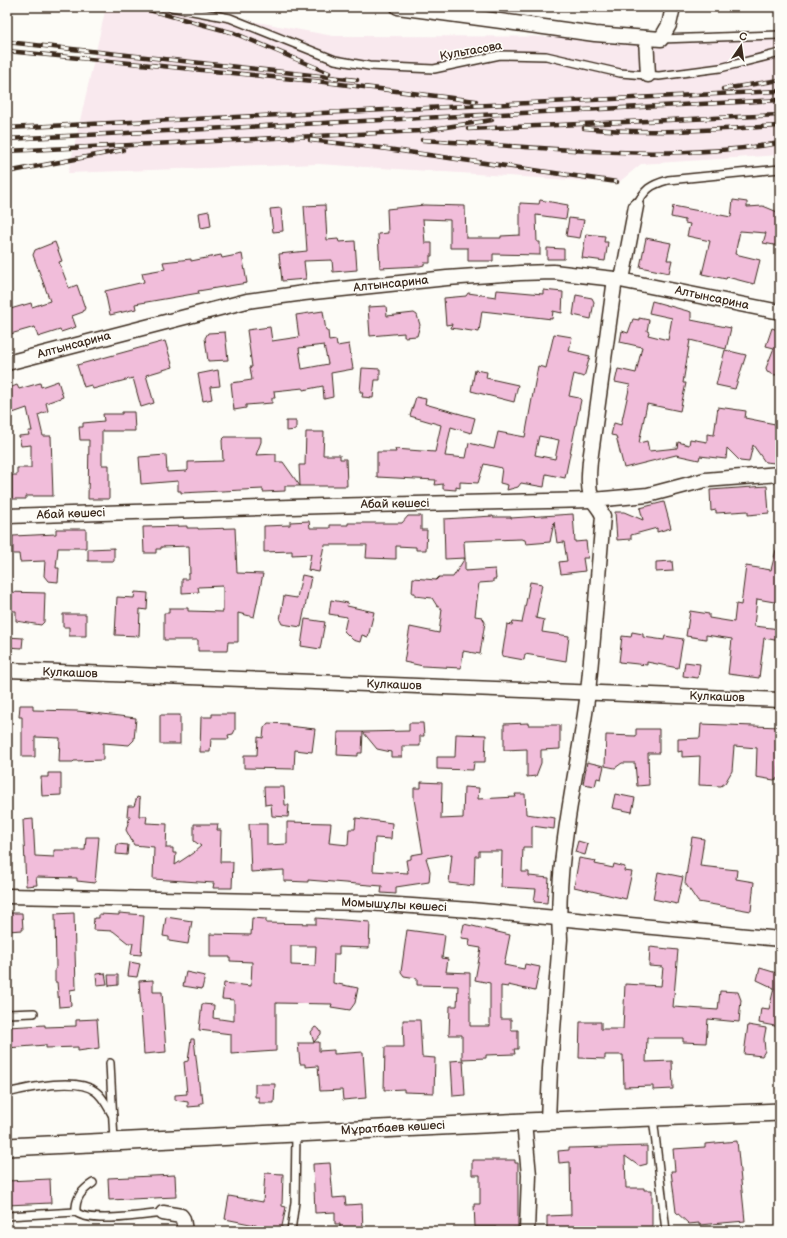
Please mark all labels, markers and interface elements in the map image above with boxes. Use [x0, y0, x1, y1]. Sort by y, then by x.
north arrow [721, 26, 761, 66]
text: С [738, 30, 749, 44]
street label: Культасова [439, 38, 503, 64]
street label: Алтынсарина [352, 273, 429, 296]
street label: Алтынсарина [673, 283, 750, 313]
street label: Алтынсарина [35, 328, 112, 362]
street label: Абай көшесі [360, 496, 429, 512]
street label: Абай көшесі [35, 505, 106, 523]
street label: Кулкашов [42, 665, 99, 681]
street label: Кулкашов [366, 677, 423, 693]
street label: Кулкашов [689, 689, 746, 705]
street label: Момышұлы көшесі [341, 895, 447, 915]
street label: Мұратбаев көшесі [341, 1118, 446, 1138]

